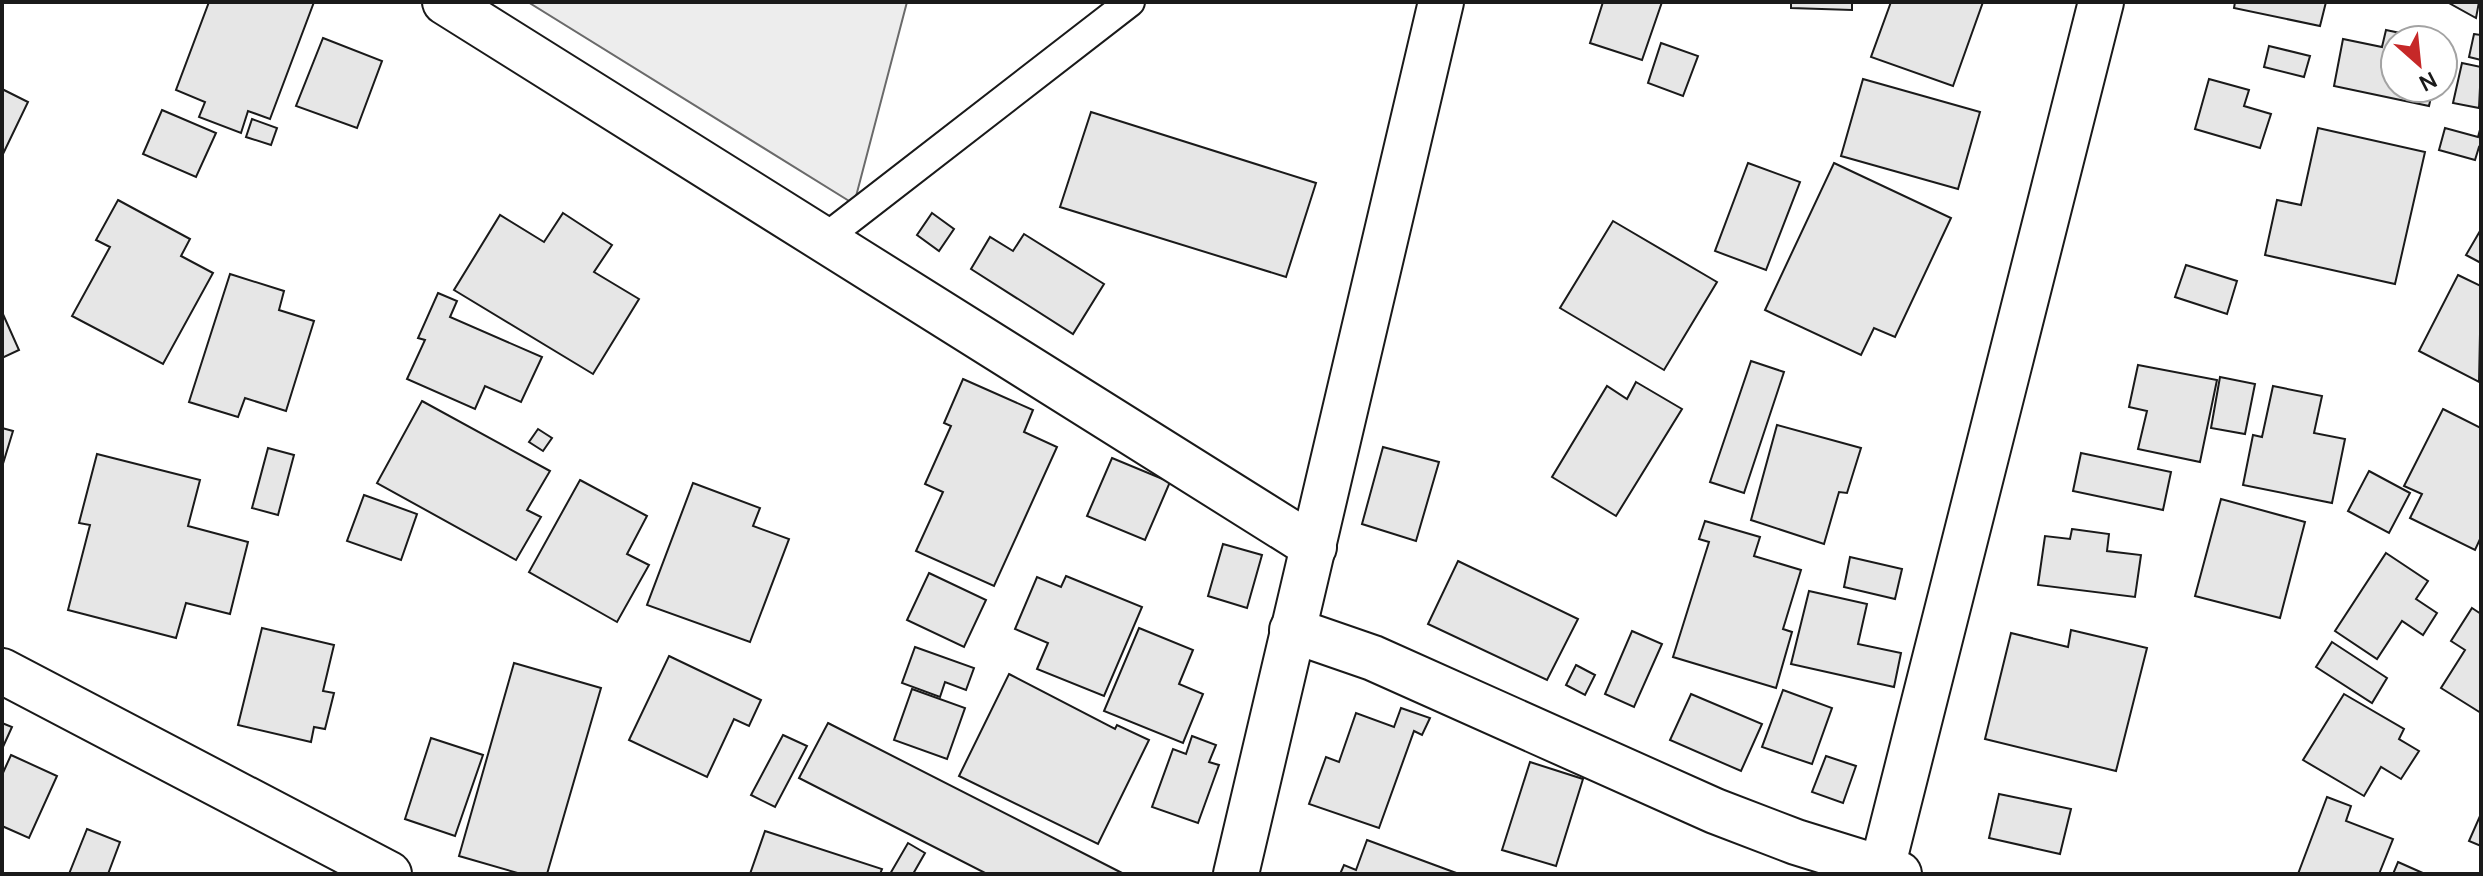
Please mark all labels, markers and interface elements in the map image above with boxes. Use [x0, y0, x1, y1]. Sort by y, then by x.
north arrow [2379, 24, 2459, 104]
text: N [2414, 65, 2442, 99]

